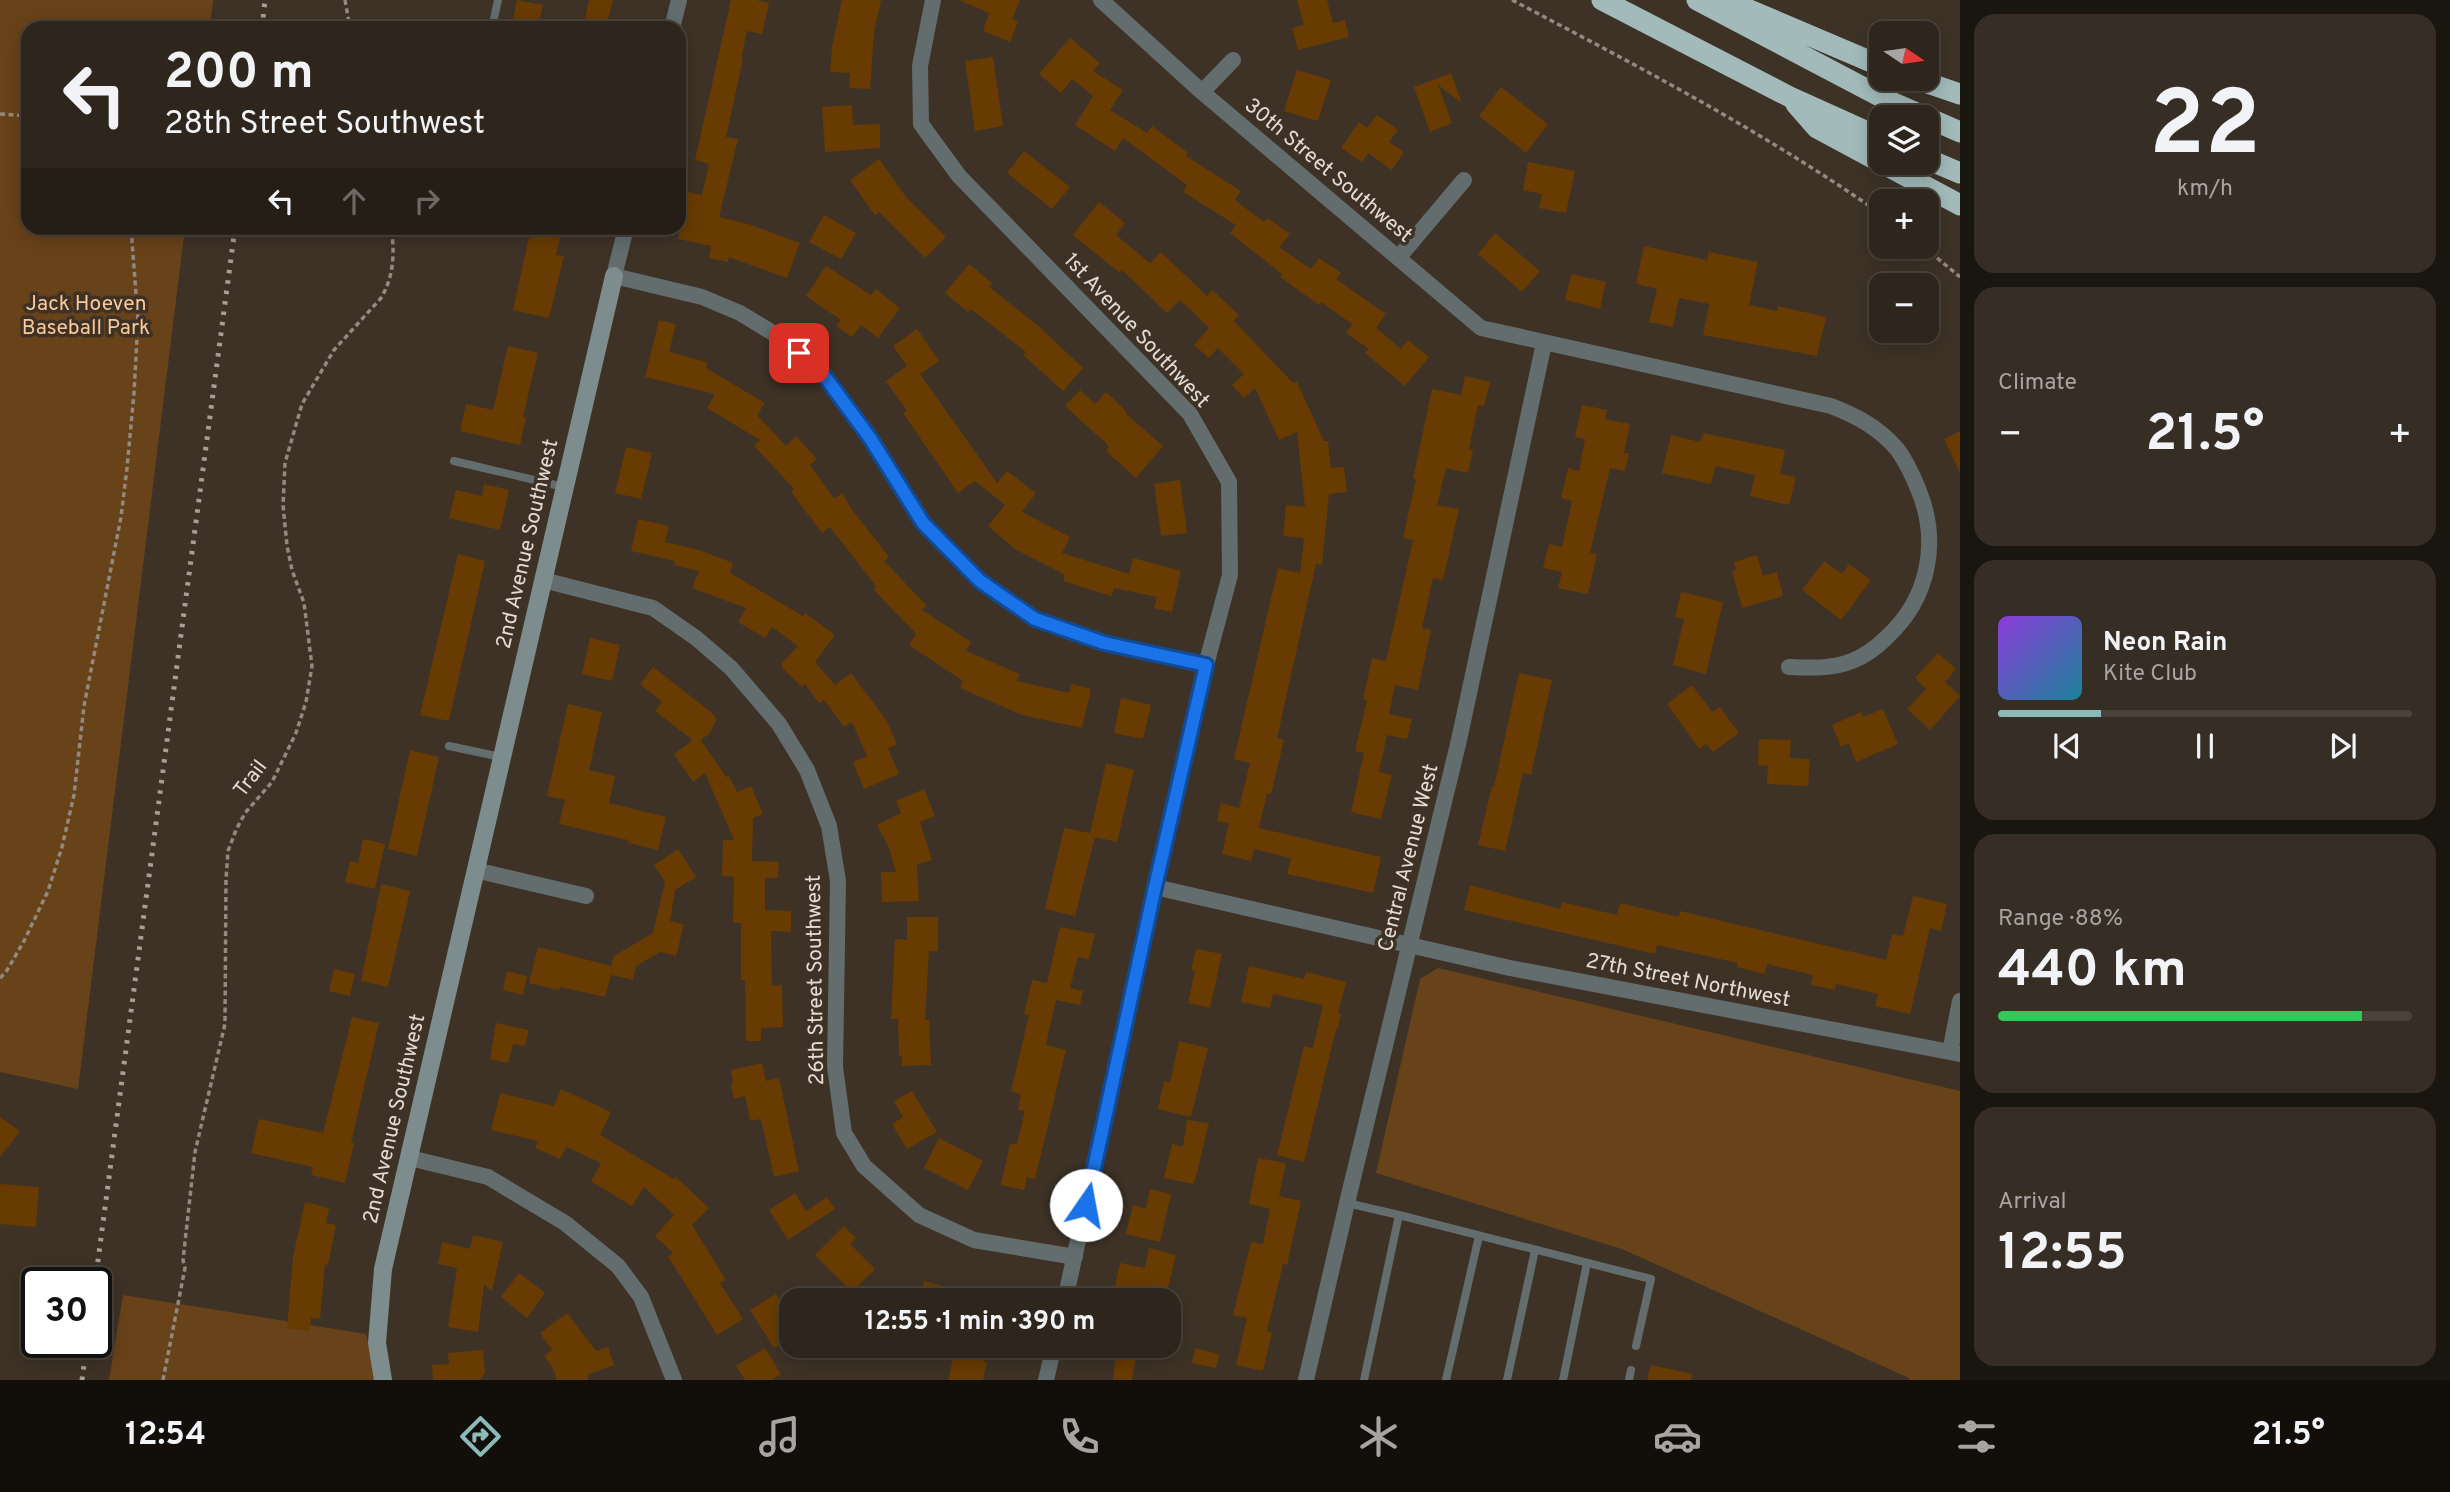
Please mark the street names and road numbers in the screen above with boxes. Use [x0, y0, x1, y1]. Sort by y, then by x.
street label: 30th Street Southwest [1238, 93, 1418, 249]
street label: 1st Avenue Southwest [1057, 248, 1215, 414]
street label: 2nd Avenue Southwest [491, 437, 565, 651]
street label: Trail [228, 755, 274, 803]
street label: Central Avenue West [1373, 761, 1445, 955]
street label: 26th Street Southwest [801, 874, 831, 1086]
street label: 27th Street Northwest [1584, 948, 1792, 1014]
street label: 2nd Avenue Southwest [358, 1012, 432, 1226]

